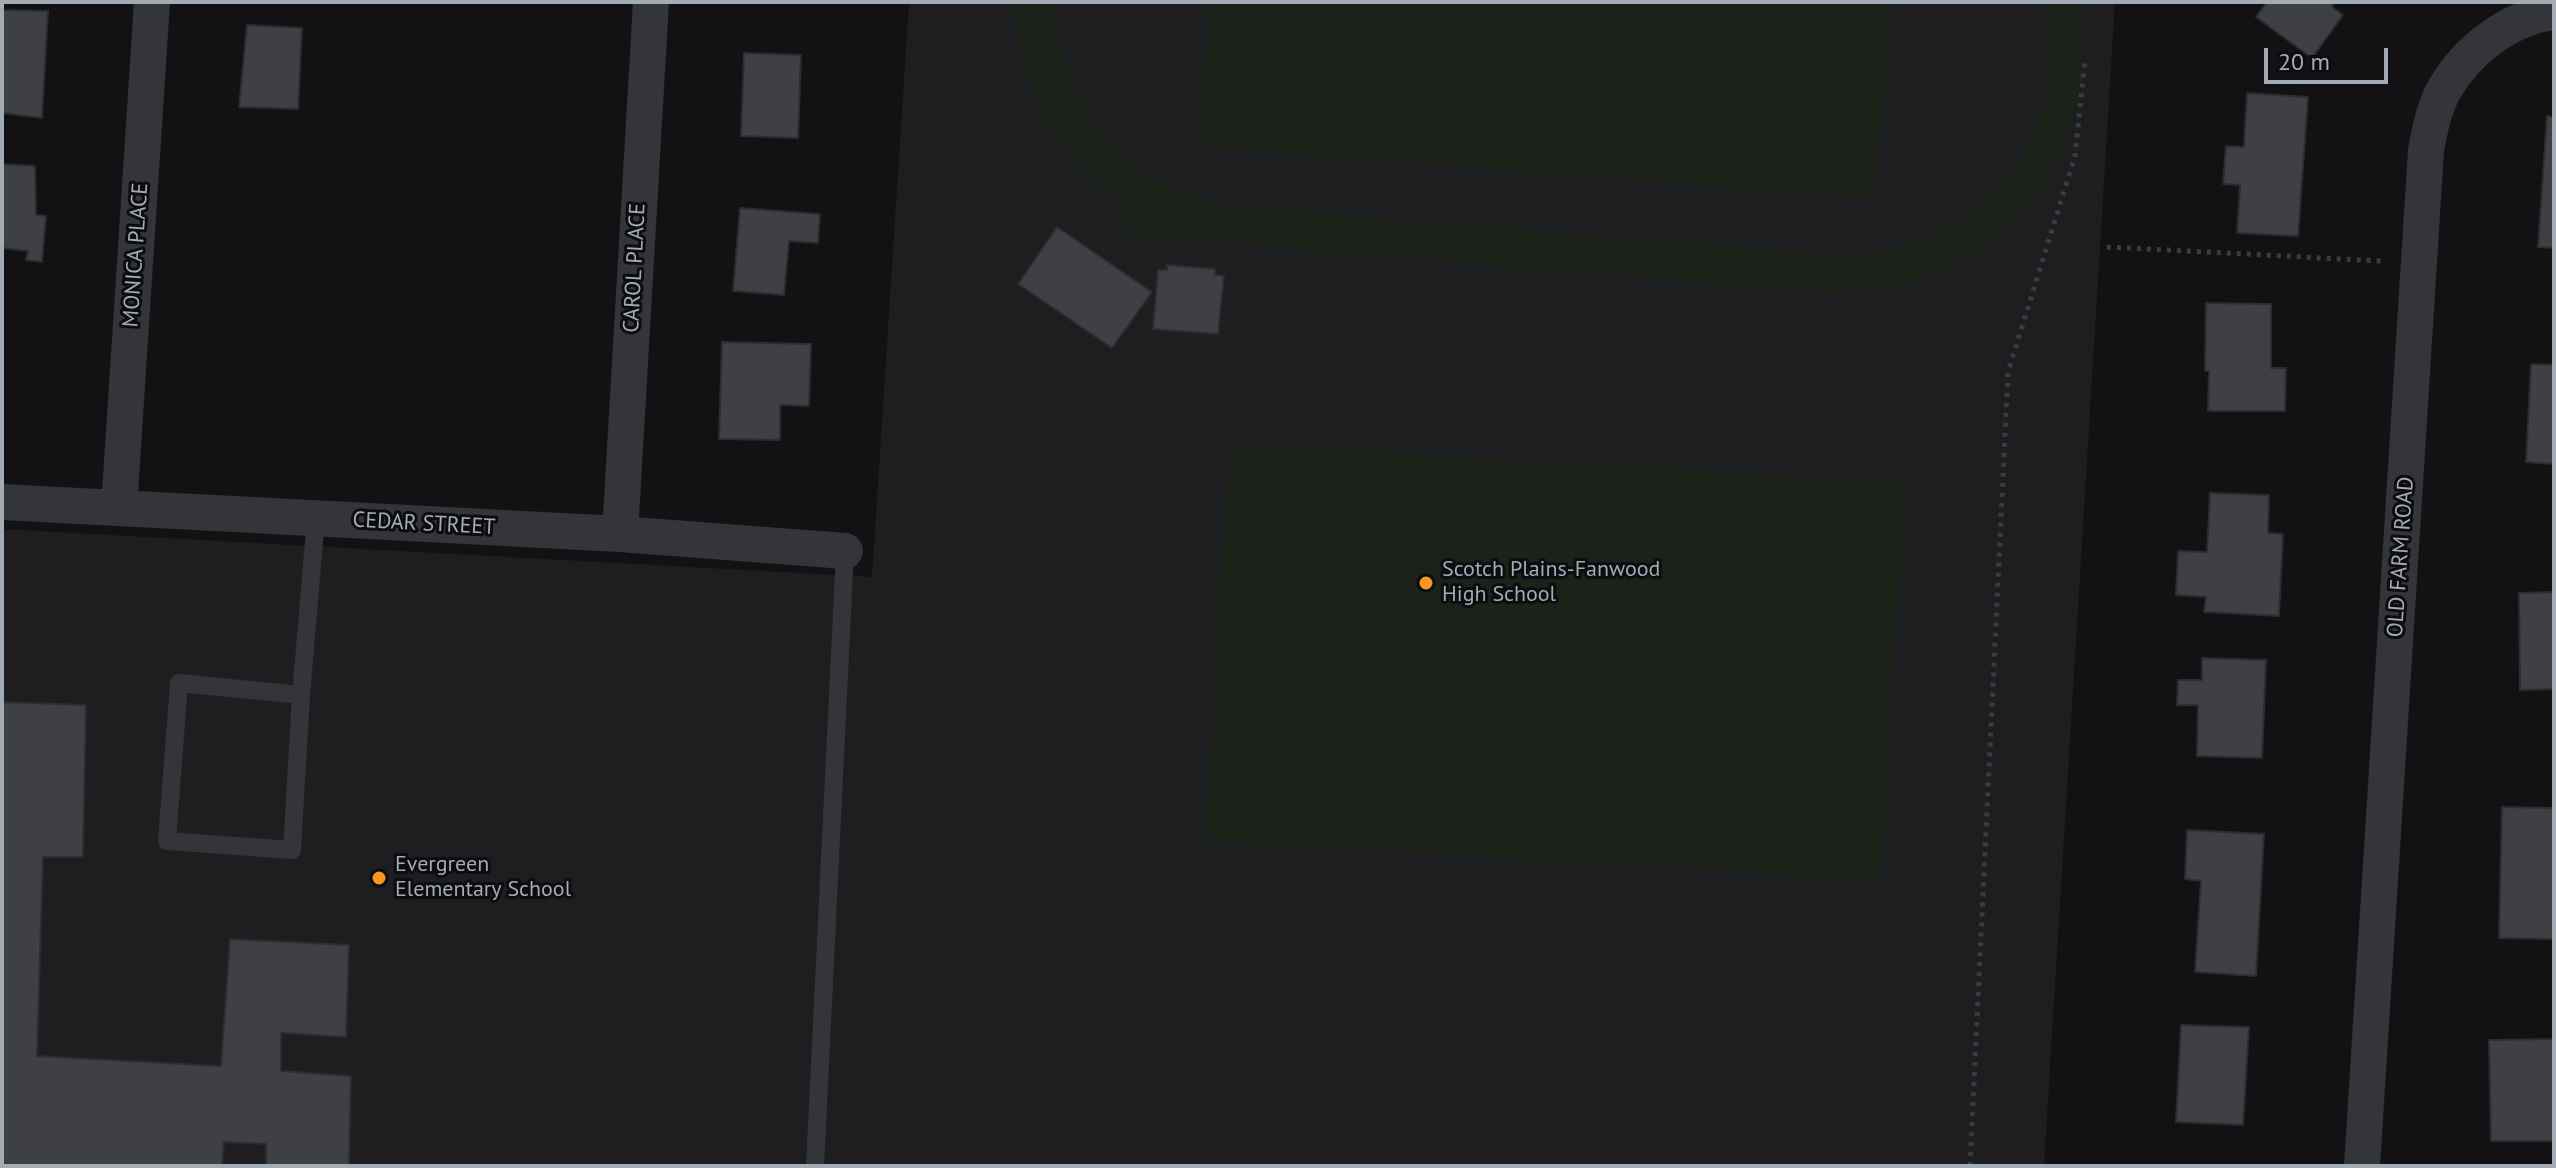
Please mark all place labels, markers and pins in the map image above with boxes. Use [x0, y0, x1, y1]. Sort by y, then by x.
place label: Scotch Plains-Fanwood High School [1442, 557, 1660, 608]
marker: Scotch Plains-Fanwood High School [1417, 574, 1435, 592]
place label: Evergreen Elementary School [395, 852, 571, 904]
marker: Evergreen Elementary School [370, 869, 388, 887]

